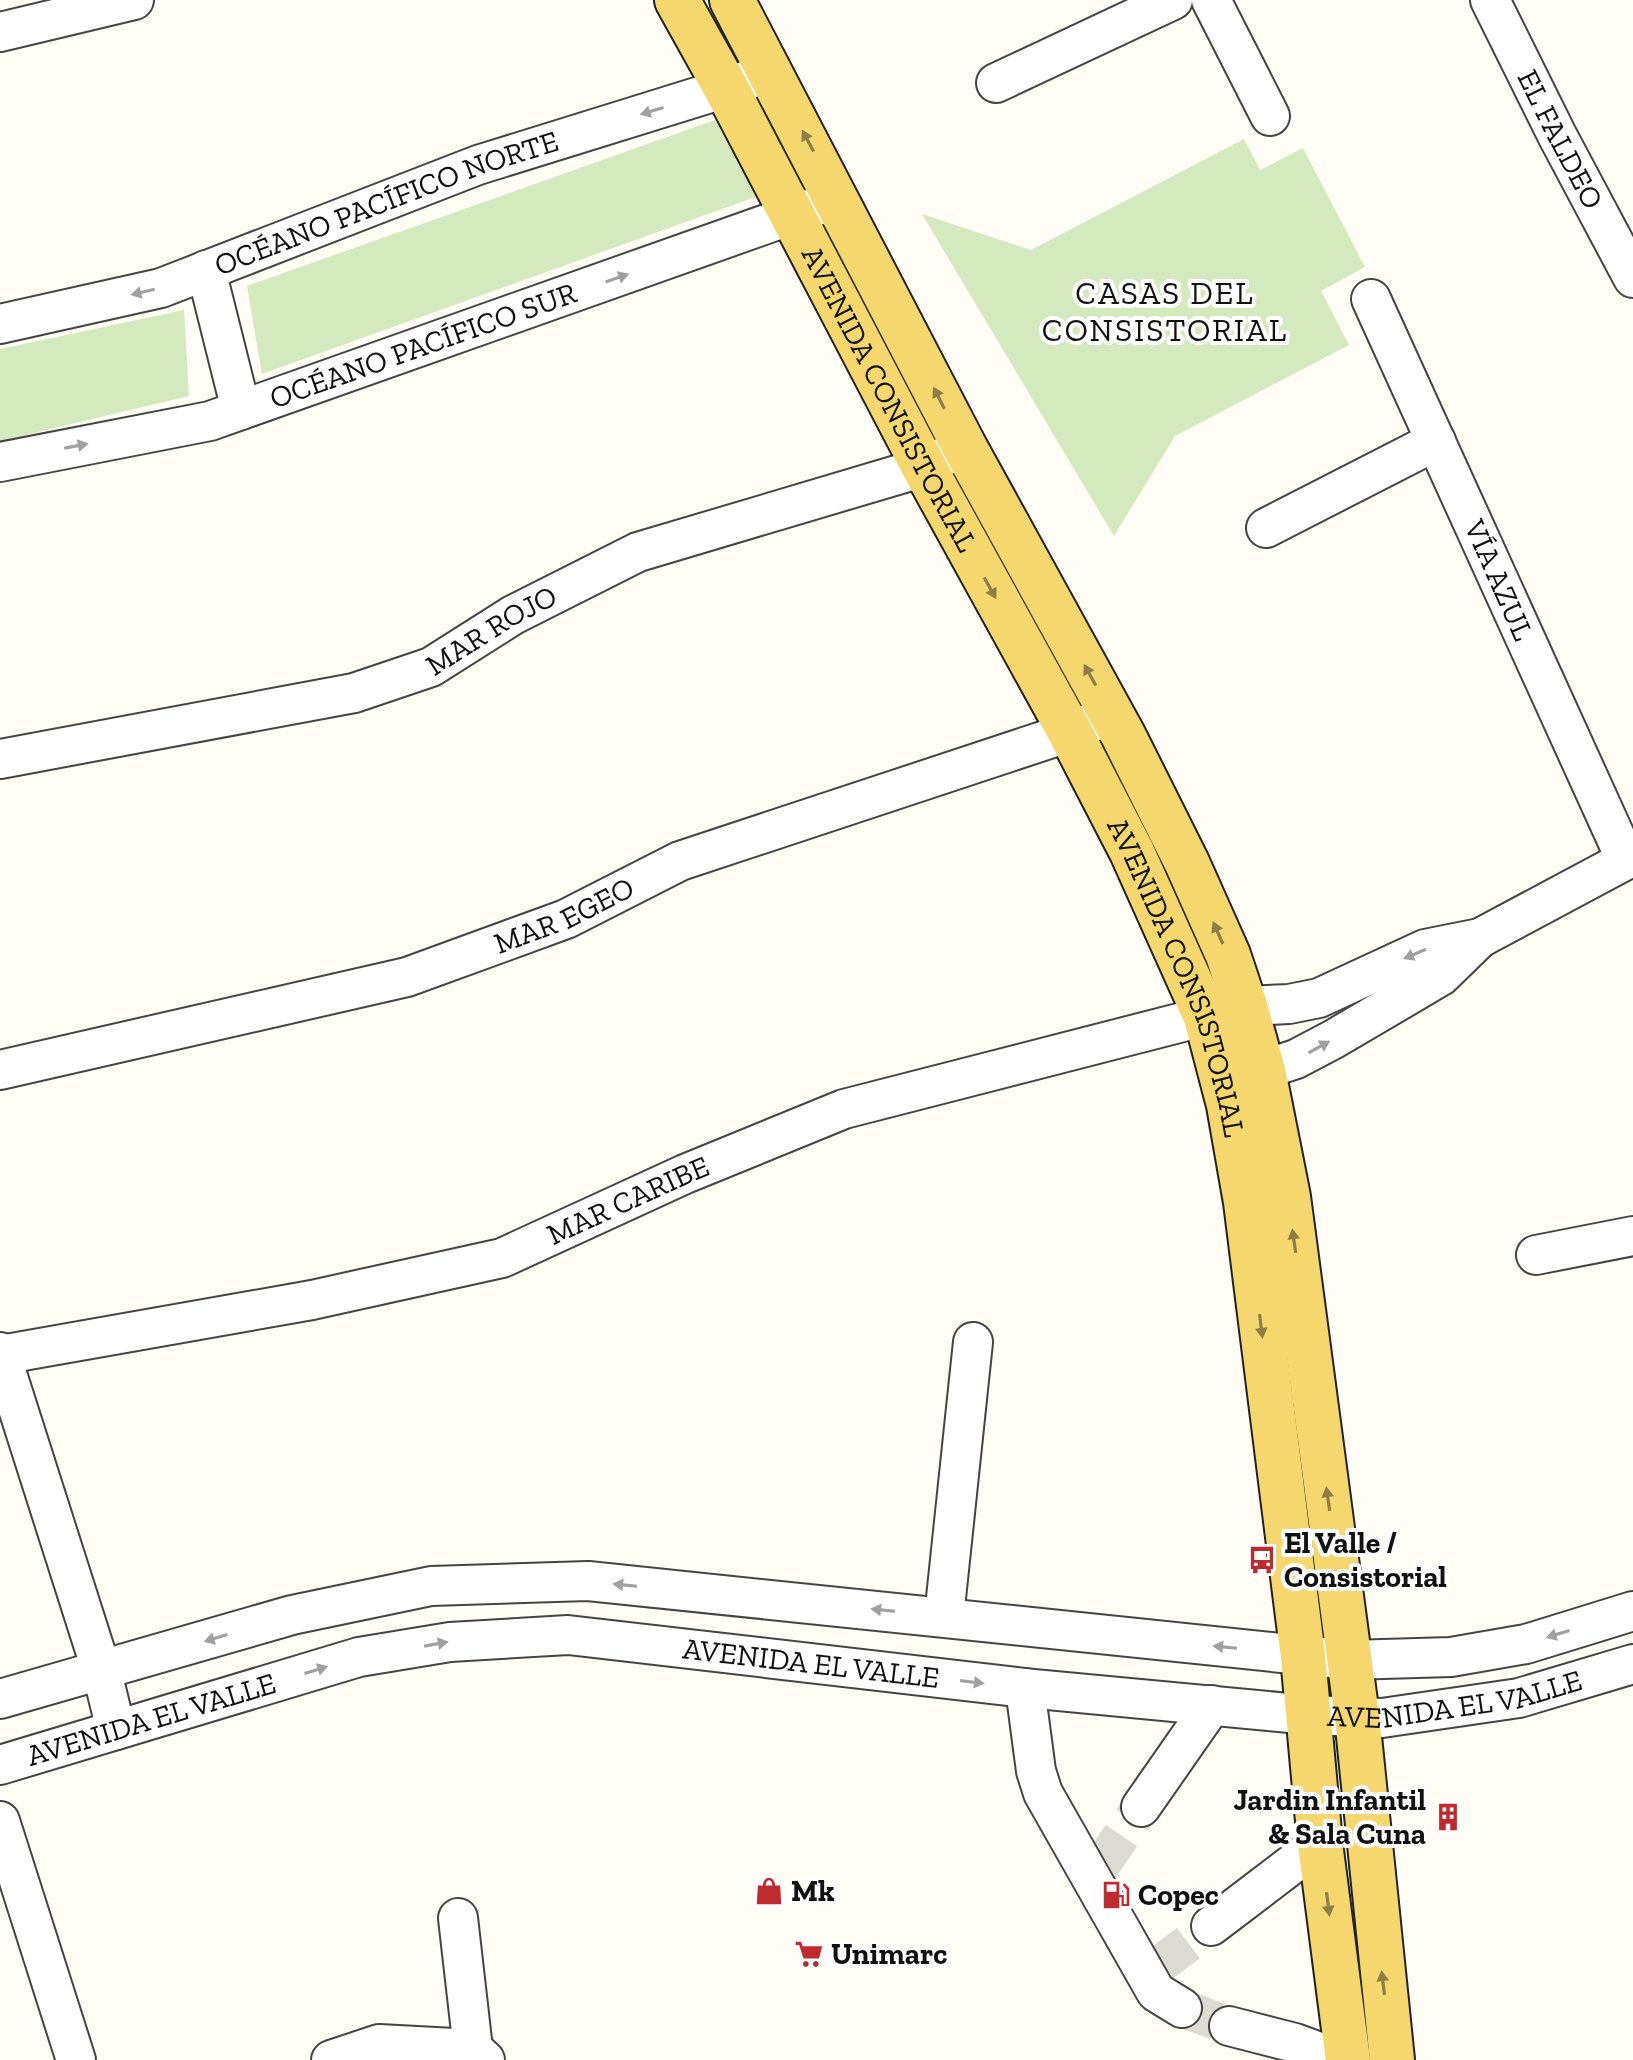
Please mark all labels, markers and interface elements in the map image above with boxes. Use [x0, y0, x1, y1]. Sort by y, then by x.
street label: EL FALDEO [1510, 64, 1611, 215]
one-way arrow [639, 105, 663, 118]
street label: OCÉANO PACÍFICO NORTE [209, 123, 563, 283]
one-way arrow [801, 130, 814, 153]
street label: AVENIDA CONSISTORIAL [794, 240, 985, 558]
one-way arrow [606, 271, 630, 283]
district label: CASAS DEL CONSISTORIAL [1042, 274, 1288, 349]
street label: OCÉANO PACÍFICO SUR [265, 275, 582, 416]
one-way arrow [130, 286, 155, 299]
one-way arrow [933, 386, 946, 409]
one-way arrow [64, 439, 89, 451]
street label: VÍA AZUL [1456, 513, 1541, 646]
one-way arrow [984, 576, 997, 599]
street label: MAR ROJO [419, 578, 563, 684]
one-way arrow [1083, 664, 1097, 687]
street label: AVENIDA CONSISTORIAL [1099, 812, 1252, 1140]
street label: MAR EGEO [489, 869, 640, 962]
one-way arrow [1212, 921, 1225, 945]
one-way arrow [1403, 947, 1427, 960]
one-way arrow [1308, 1040, 1330, 1054]
street label: MAR CARIBE [541, 1148, 714, 1253]
one-way arrow [1287, 1228, 1300, 1253]
one-way arrow [1255, 1314, 1268, 1339]
one-way arrow [1321, 1486, 1334, 1511]
place label: El Valle / Consistorial [1284, 1525, 1447, 1595]
bus stop icon: El Valle / Consistorial [1247, 1545, 1277, 1575]
one-way arrow [612, 1578, 637, 1591]
one-way arrow [870, 1604, 895, 1617]
one-way arrow [1546, 1628, 1570, 1641]
street label: AVENIDA EL VALLE [681, 1630, 941, 1696]
one-way arrow [203, 1632, 227, 1645]
one-way arrow [423, 1638, 448, 1650]
one-way arrow [1213, 1641, 1238, 1654]
street label: AVENIDA EL VALLE [1327, 1662, 1586, 1736]
one-way arrow [305, 1663, 329, 1676]
street label: AVENIDA EL VALLE [23, 1665, 280, 1774]
one-way arrow [960, 1676, 985, 1689]
place label: Jardin Infantil & Sala Cuna [1234, 1782, 1426, 1852]
building icon: Jardin Infantil & Sala Cuna [1433, 1802, 1463, 1832]
place label: Mk [791, 1873, 835, 1909]
shop icon: Mk [754, 1876, 784, 1906]
place label: Copec [1138, 1877, 1219, 1913]
fuel station icon: Copec [1101, 1880, 1131, 1910]
one-way arrow [1321, 1892, 1334, 1917]
place label: Unimarc [831, 1936, 947, 1972]
supermarket icon: Unimarc [794, 1939, 824, 1969]
one-way arrow [1376, 1970, 1389, 1995]

